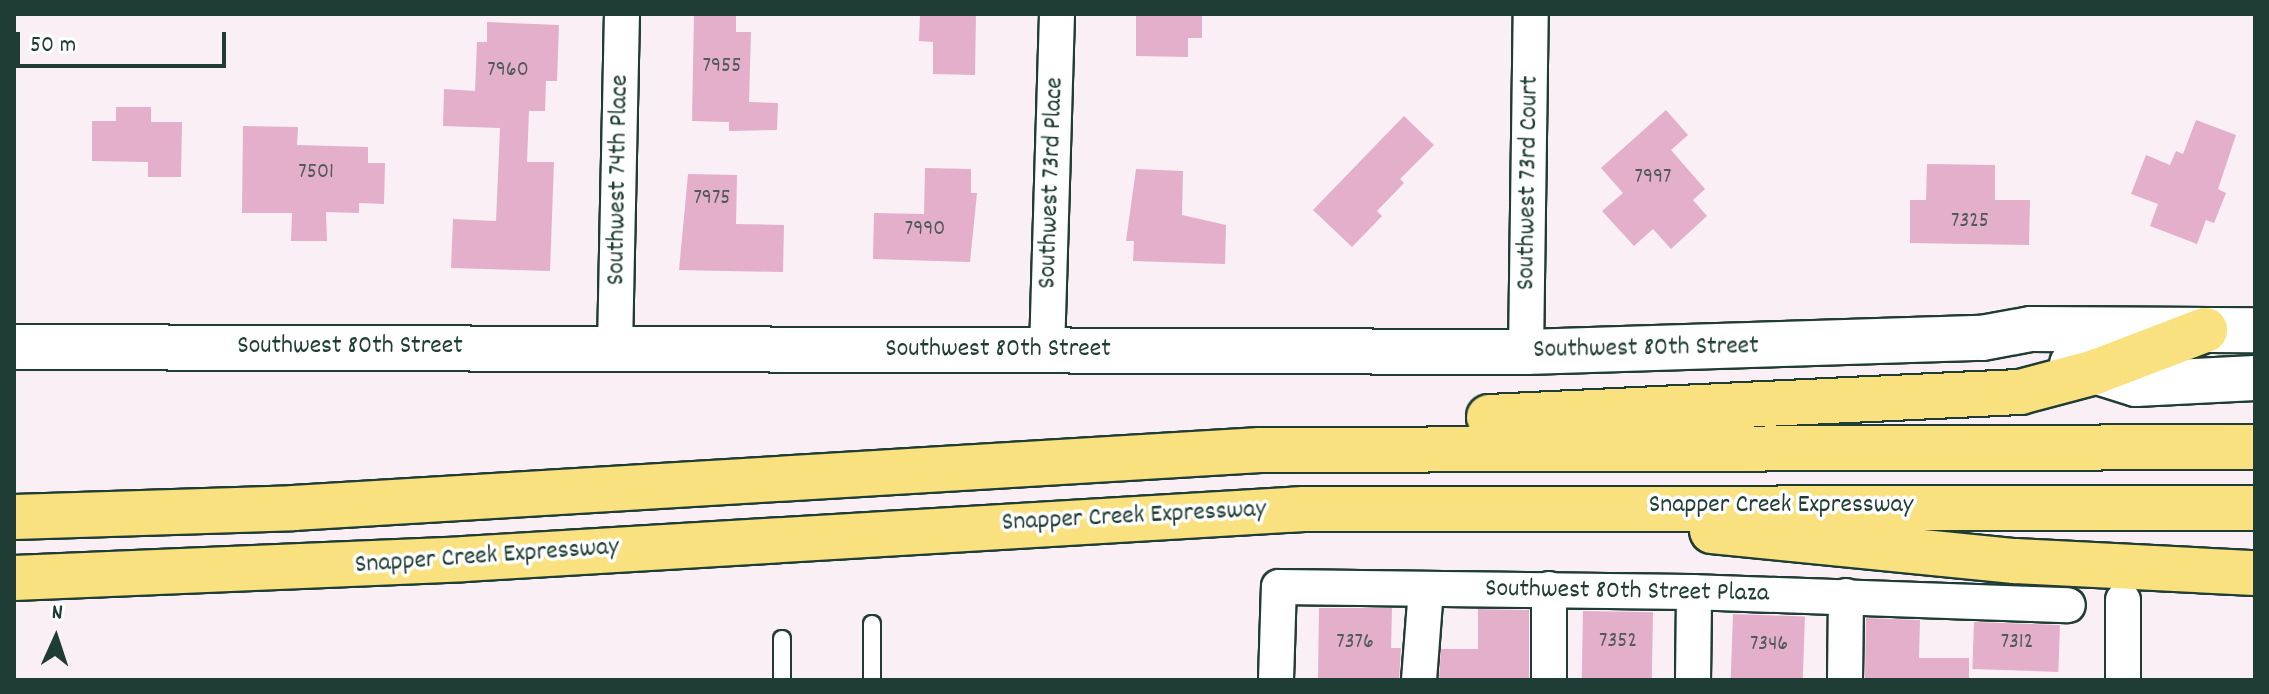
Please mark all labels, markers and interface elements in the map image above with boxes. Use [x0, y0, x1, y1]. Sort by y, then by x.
scale bar [20, 16, 230, 66]
text: 50 m [30, 29, 76, 63]
house number: 7955 [703, 54, 741, 80]
house number: 7960 [487, 58, 529, 84]
street label: Southwest 74th Place [602, 74, 636, 286]
street label: Southwest 73rd Court [1512, 75, 1546, 291]
street label: Southwest 73rd Place [1033, 77, 1071, 289]
house number: 7501 [298, 160, 334, 186]
house number: 7997 [1634, 165, 1672, 191]
house number: 7975 [693, 186, 731, 212]
house number: 7325 [1951, 209, 1989, 235]
house number: 7990 [905, 217, 945, 243]
street label: Southwest 80th Street [237, 331, 463, 363]
street label: Southwest 80th Street [1533, 331, 1759, 367]
street label: Southwest 80th Street [885, 334, 1111, 366]
street label: Snapper Creek Expressway [1649, 490, 1913, 522]
street label: Snapper Creek Expressway [1001, 494, 1267, 540]
street label: Snapper Creek Expressway [354, 532, 620, 582]
street label: Southwest 80th Street Plaza [1485, 574, 1769, 610]
north arrow [16, 598, 96, 678]
text: N [51, 598, 64, 629]
house number: 7352 [1599, 629, 1637, 655]
house number: 7376 [1336, 630, 1374, 656]
house number: 7312 [2001, 630, 2033, 656]
house number: 7346 [1750, 632, 1788, 658]

